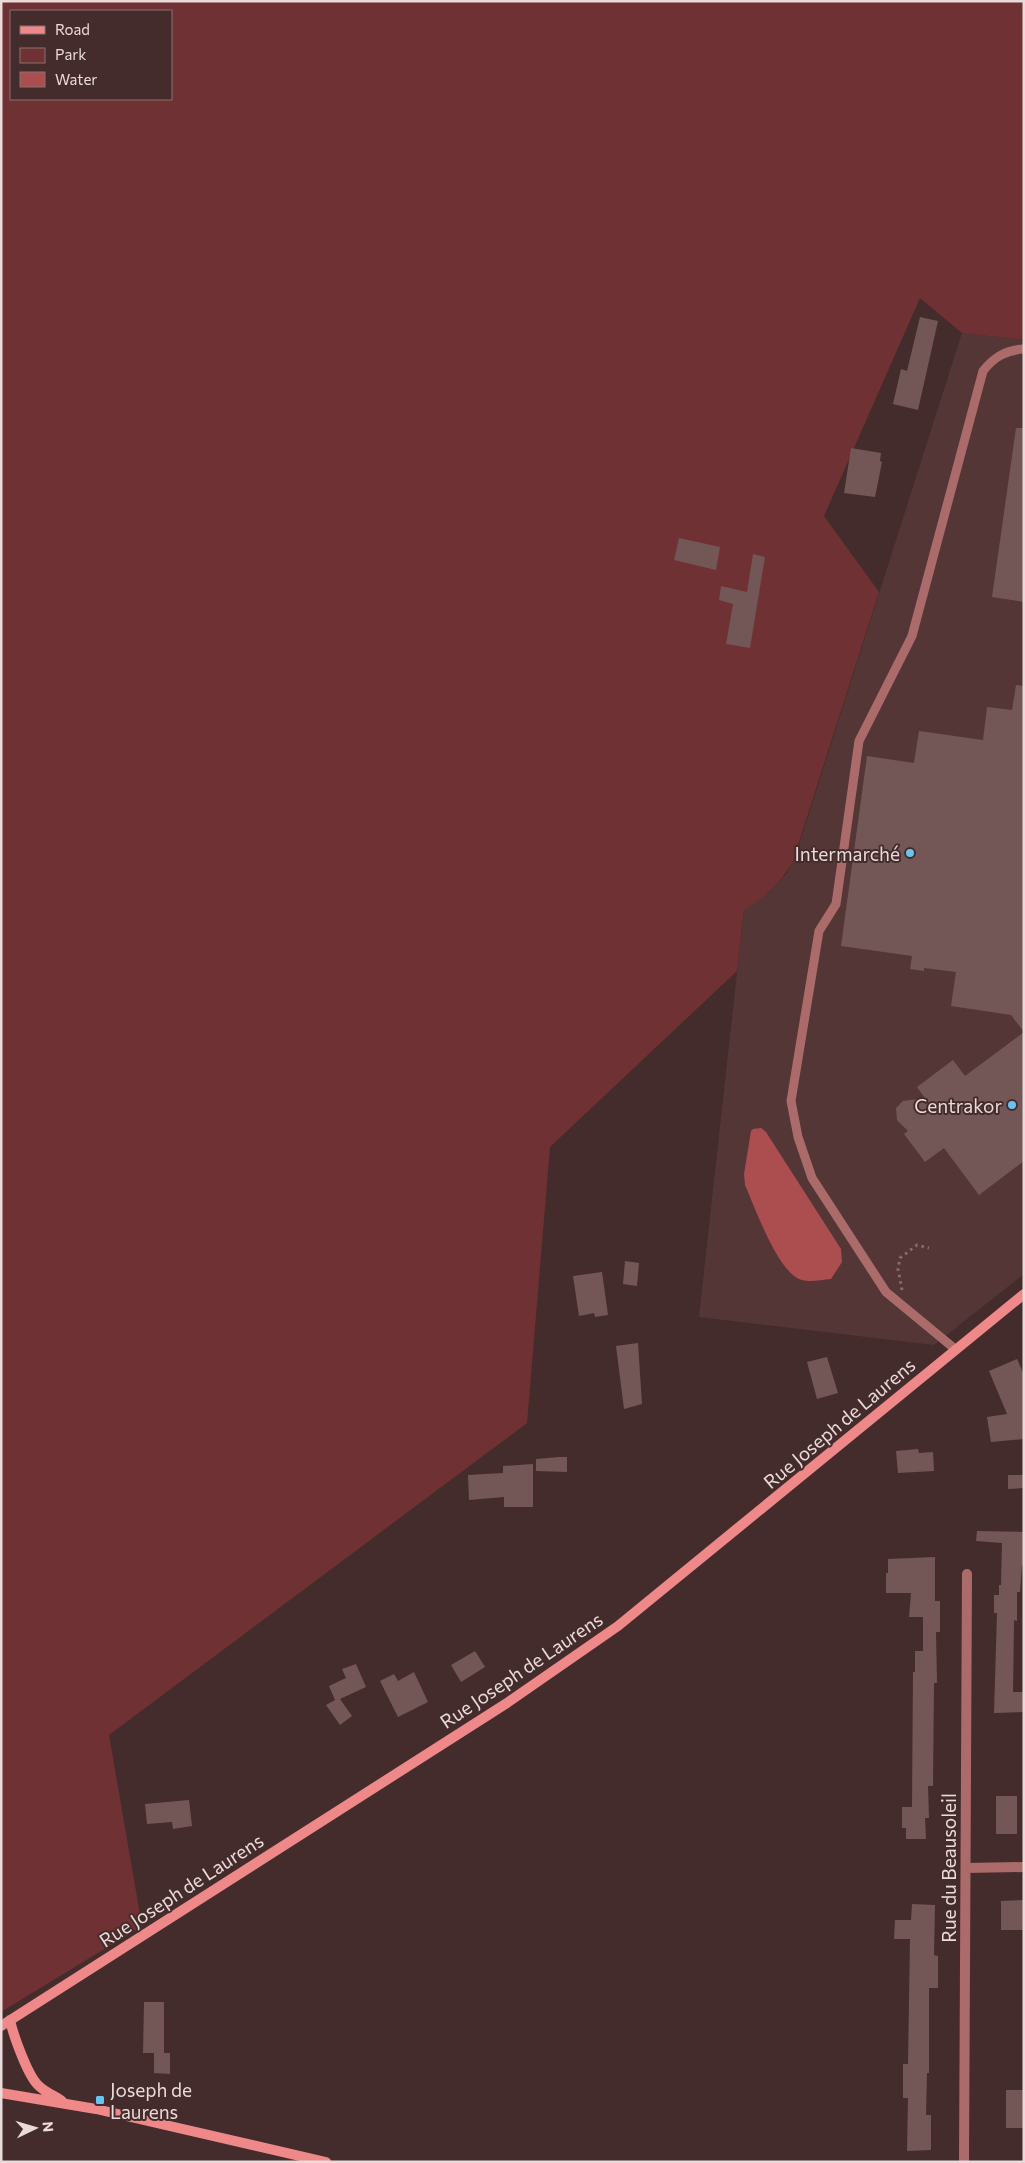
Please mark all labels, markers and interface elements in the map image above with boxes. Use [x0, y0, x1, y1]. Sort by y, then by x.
legend [10, 10, 172, 100]
text: Road [55, 20, 90, 38]
text: Park [55, 45, 86, 63]
text: Water [55, 70, 97, 88]
place label: Intermarché [794, 842, 900, 865]
marker: Intermarché [904, 847, 916, 859]
place label: Centrakor [914, 1094, 1002, 1117]
marker: Centrakor [1006, 1099, 1018, 1111]
street label: Rue Joseph de Laurens [758, 1353, 920, 1493]
street label: Rue Joseph de Laurens [435, 1607, 607, 1733]
street label: Rue du Beausoleil [937, 1793, 960, 1943]
street label: Rue Joseph de Laurens [95, 1828, 267, 1952]
place label: Joseph de Laurens [110, 2078, 192, 2123]
marker: Joseph de Laurens [94, 2094, 106, 2106]
north arrow [10, 2103, 60, 2153]
text: N [40, 2121, 57, 2133]

